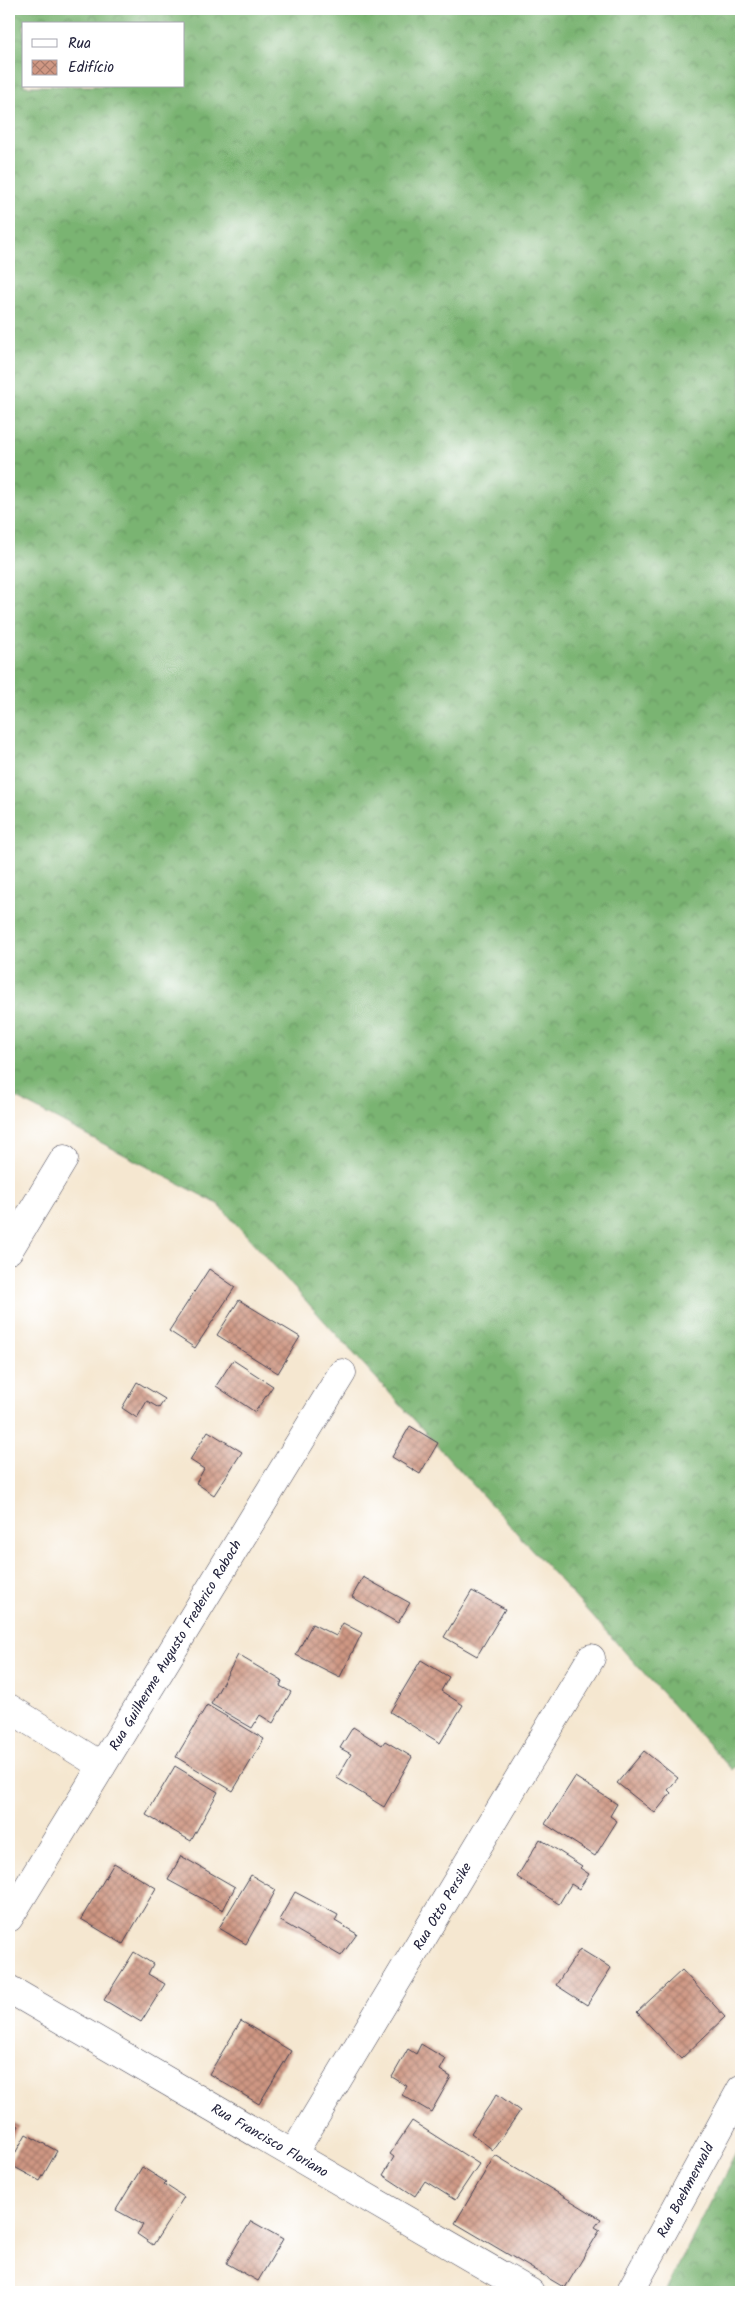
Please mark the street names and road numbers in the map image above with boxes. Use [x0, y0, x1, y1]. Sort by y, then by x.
street label: Rua Guilherme Augusto Frederico Raboch [104, 1536, 248, 1755]
street label: Rua Otto Persike [408, 1858, 478, 1955]
street label: Rua Francisco Floriano [207, 2098, 332, 2183]
street label: Rua Boehmerwald [652, 2138, 721, 2242]

